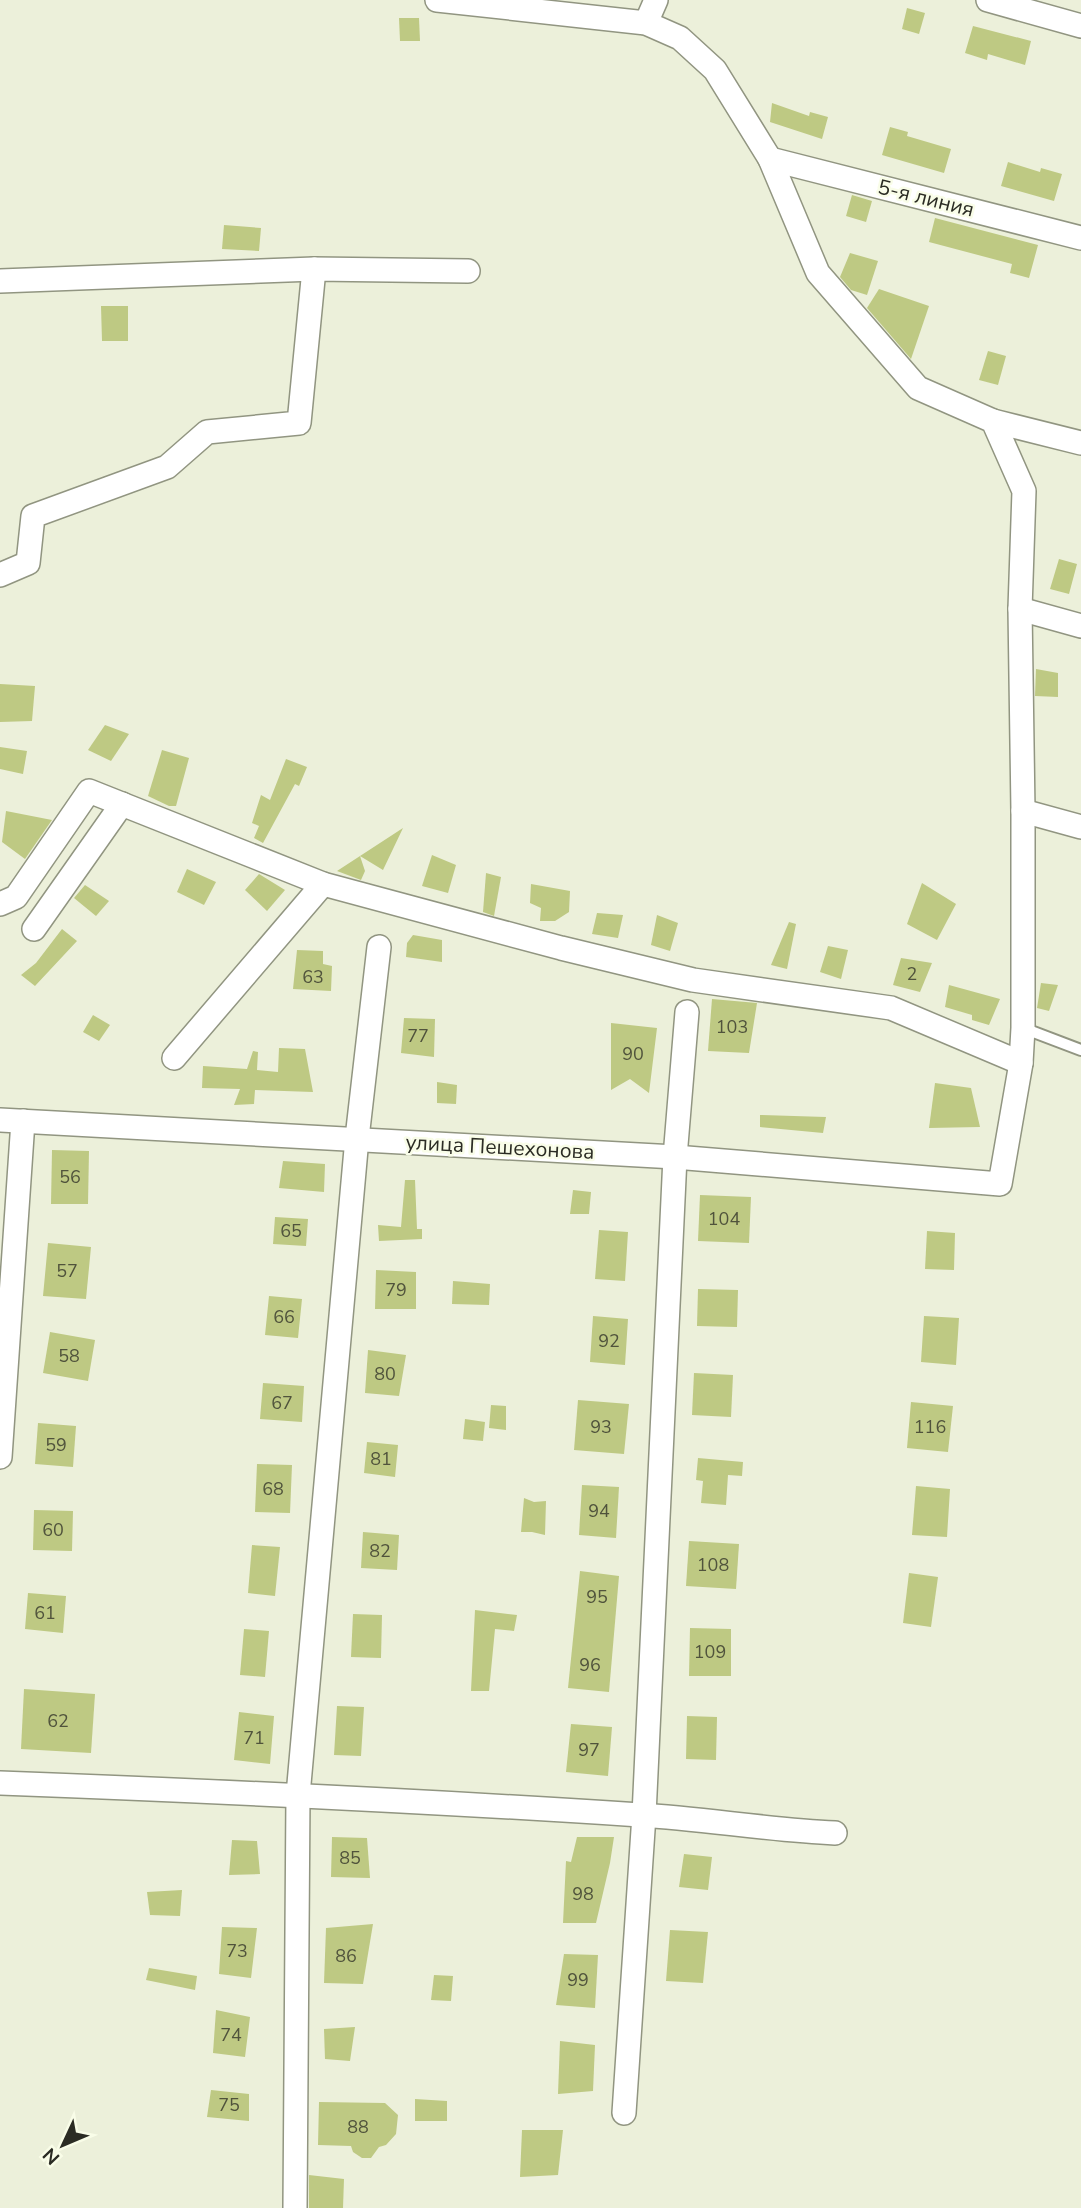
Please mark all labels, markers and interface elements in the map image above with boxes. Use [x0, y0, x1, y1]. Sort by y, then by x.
street label: 5-я линия [875, 173, 977, 223]
house number: 2 [907, 962, 917, 986]
house number: 63 [302, 965, 324, 989]
house number: 103 [716, 1015, 748, 1039]
house number: 77 [407, 1024, 429, 1048]
house number: 90 [622, 1042, 644, 1066]
street label: улица Пешехонова [405, 1128, 595, 1166]
house number: 56 [59, 1165, 81, 1189]
house number: 104 [708, 1207, 740, 1231]
house number: 65 [280, 1219, 302, 1243]
house number: 57 [56, 1259, 78, 1283]
house number: 79 [385, 1278, 407, 1302]
house number: 66 [273, 1305, 295, 1329]
house number: 92 [598, 1329, 620, 1353]
house number: 58 [58, 1344, 80, 1368]
house number: 80 [374, 1362, 396, 1386]
house number: 67 [271, 1391, 293, 1415]
house number: 93 [590, 1415, 612, 1439]
house number: 116 [914, 1415, 946, 1439]
house number: 59 [45, 1433, 67, 1457]
house number: 81 [370, 1447, 392, 1471]
house number: 68 [262, 1477, 284, 1501]
house number: 94 [588, 1499, 610, 1523]
house number: 60 [42, 1518, 64, 1542]
house number: 82 [369, 1539, 391, 1563]
house number: 108 [697, 1553, 729, 1577]
house number: 95 [586, 1585, 608, 1609]
house number: 61 [34, 1601, 56, 1625]
house number: 109 [694, 1640, 726, 1664]
house number: 96 [579, 1653, 601, 1677]
house number: 62 [47, 1709, 69, 1733]
house number: 71 [243, 1726, 265, 1750]
house number: 97 [578, 1738, 600, 1762]
house number: 85 [339, 1846, 361, 1870]
house number: 98 [572, 1882, 594, 1906]
house number: 73 [226, 1939, 248, 1963]
house number: 86 [335, 1944, 357, 1968]
house number: 99 [567, 1968, 589, 1992]
house number: 74 [220, 2023, 242, 2047]
house number: 75 [218, 2093, 240, 2117]
north arrow [28, 2110, 98, 2180]
house number: 88 [347, 2115, 369, 2139]
text: N [37, 2142, 66, 2170]

